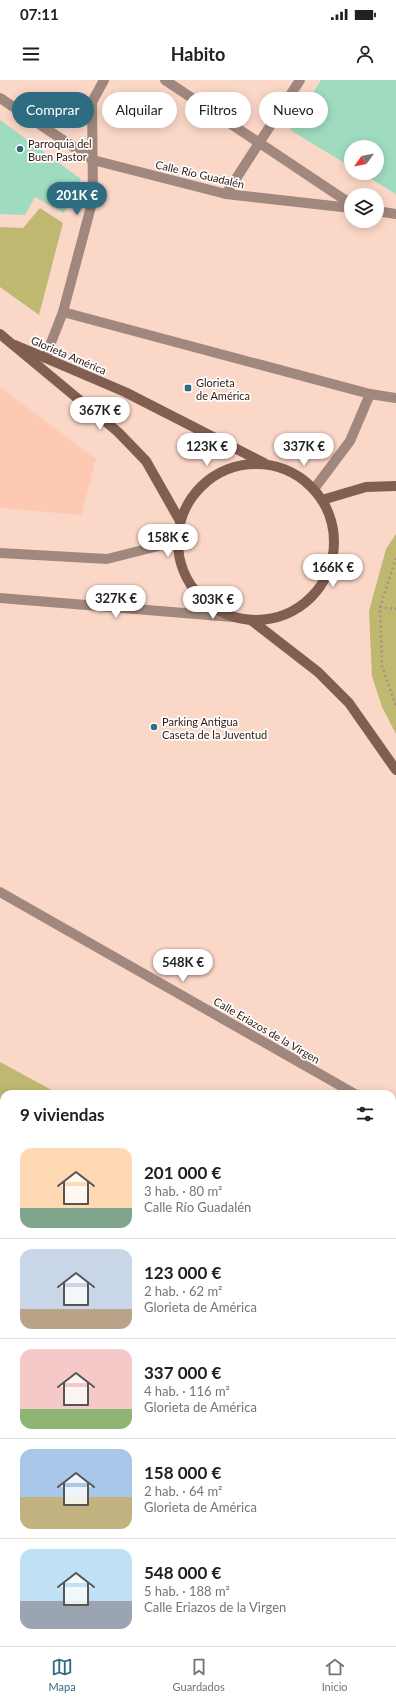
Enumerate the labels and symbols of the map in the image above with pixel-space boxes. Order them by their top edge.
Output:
place label: Parroquia del Buen Pastor [28,137,92,163]
north arrow [344,140,384,180]
marker: Parroquia del Buen Pastor [15,144,25,154]
street label: Calle Río Guadalén [154,157,246,191]
pin: 201K € [44,182,110,216]
street label: Glorieta América [29,333,109,377]
place label: Glorieta de América [196,376,250,402]
marker: Glorieta de América [183,383,193,393]
pin: 367K € [67,397,133,431]
pin: 123K € [174,433,240,467]
pin: 337K € [271,433,337,467]
pin: 158K € [135,524,201,558]
pin: 166K € [300,554,366,588]
pin: 327K € [83,585,149,619]
pin: 303K € [180,586,246,620]
place label: Parking Antigua Caseta de la Juventud [162,715,267,741]
marker: Parking Antigua Caseta de la Juventud [149,722,159,732]
pin: 548K € [150,949,216,983]
street label: Calle Eriazos de la Virgen [212,994,322,1066]

